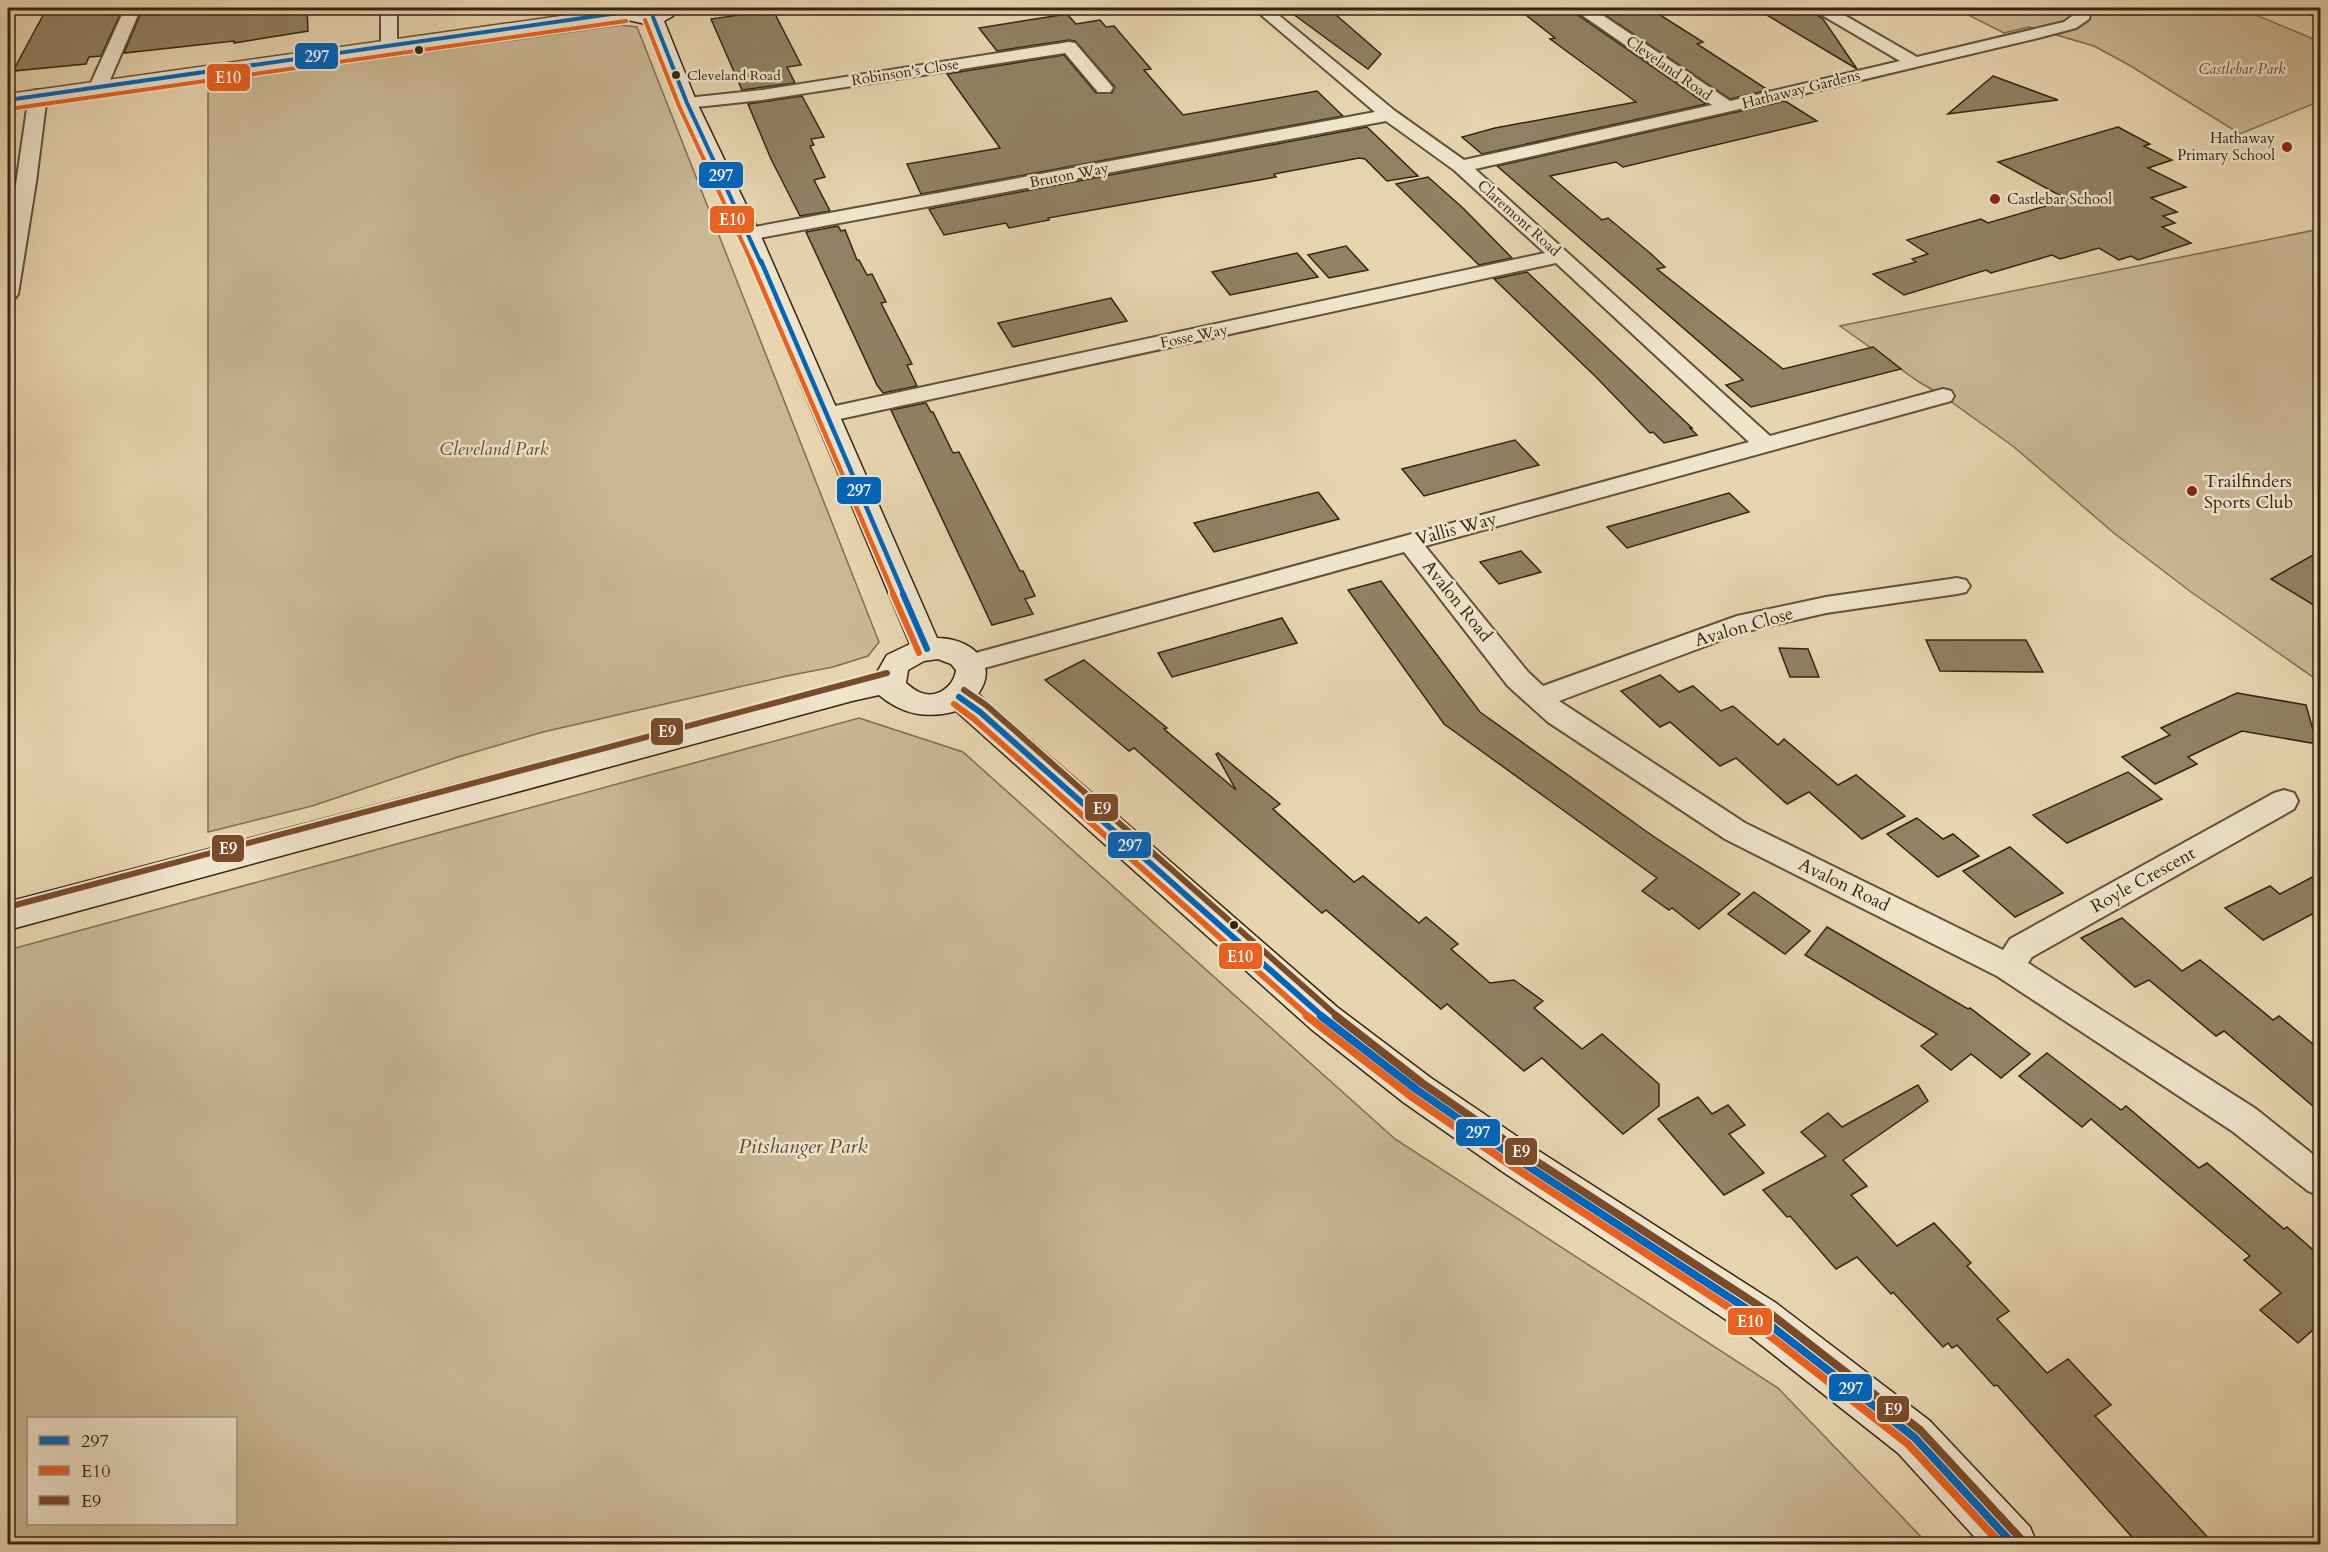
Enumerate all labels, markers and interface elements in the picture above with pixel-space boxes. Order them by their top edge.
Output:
street label: Cleveland Road [1622,31,1716,105]
line badge: 297 [294,42,339,70]
unlabelled marker [413,44,425,56]
text: 297 [305,46,329,68]
street label: Robinson's Close [850,54,960,90]
park label: Castlebar Park [2198,59,2286,79]
line badge: E10 [206,63,251,92]
street label: Hathaway Gardens [1740,65,1862,113]
place label: Cleveland Road [687,66,781,85]
text: E10 [215,67,241,89]
marker: Cleveland Road [670,69,682,81]
place label: Hathaway Primary School [2177,128,2275,165]
marker: Hathaway Primary School [2280,140,2294,154]
street label: Bruton Way [1028,158,1110,192]
line badge: 297 [698,161,744,189]
text: 297 [709,165,733,187]
street label: Claremont Road [1473,175,1565,261]
place label: Castlebar School [2007,189,2112,209]
marker: Castlebar School [1988,192,2002,206]
line badge: E10 [709,205,755,234]
text: E10 [719,209,745,231]
street label: Fosse Way [1158,319,1230,353]
park label: Cleveland Park [439,437,549,462]
place label: Trailfinders Sports Club [2204,469,2293,515]
line badge: 297 [836,476,882,505]
text: 297 [847,480,871,502]
marker: Trailfinders Sports Club [2185,484,2199,498]
street label: Vallis Way [1413,506,1500,552]
street label: Avalon Road [1416,555,1498,648]
street label: Avalon Close [1692,601,1796,653]
line badge: E9 [650,717,684,746]
text: E9 [658,721,676,743]
line badge: E9 [1084,793,1119,822]
text: E9 [1093,798,1111,820]
line badge: 297 [1107,831,1152,859]
line badge: E9 [211,834,245,863]
text: 297 [1118,835,1142,857]
text: E9 [219,838,237,860]
street label: Royle Crescent [2086,841,2200,919]
street label: Avalon Road [1794,852,1894,918]
unlabelled marker [1228,919,1240,931]
line badge: E10 [1218,942,1263,970]
text: E10 [1227,946,1253,968]
line badge: 297 [1455,1118,1501,1147]
text: 297 [1466,1122,1490,1144]
park label: Pitshanger Park [738,1132,868,1161]
line badge: E9 [1504,1137,1538,1166]
text: E9 [1512,1141,1530,1163]
line badge: E10 [1727,1307,1773,1336]
text: E10 [1737,1311,1763,1333]
line badge: 297 [1828,1373,1873,1402]
text: 297 [1839,1378,1863,1400]
line badge: E9 [1876,1395,1910,1423]
text: E9 [1884,1399,1902,1421]
legend [27,1417,237,1525]
text: 297 [81,1429,109,1454]
text: E10 [81,1459,111,1484]
text: E9 [81,1489,101,1514]

